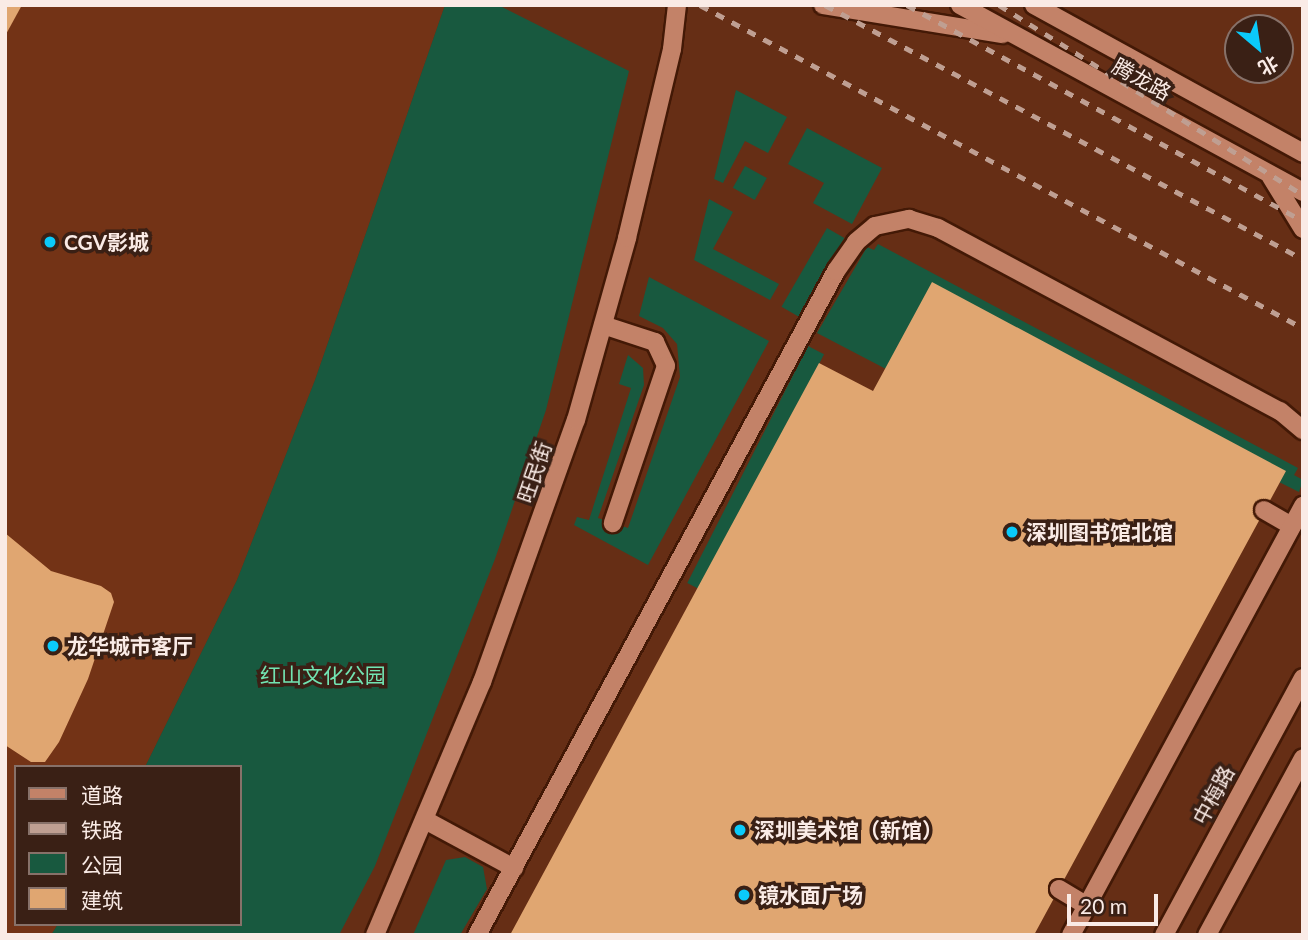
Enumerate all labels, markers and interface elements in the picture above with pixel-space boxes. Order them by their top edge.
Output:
north arrow [1224,14,1294,84]
text: 北 [1255,51,1282,81]
street label: 腾龙路 [1108,53,1176,105]
place label: CGV影城 [64,229,149,255]
marker: CGV影城 [42,234,58,250]
street label: 旺民街 [512,438,556,506]
place label: 深圳图书馆北馆 [1026,519,1173,545]
marker: 深圳图书馆北馆 [1004,524,1020,540]
place label: 龙华城市客厅 [67,633,193,659]
marker: 龙华城市客厅 [45,638,61,654]
park label: 红山文化公园 [260,662,386,688]
street label: 中梅路 [1187,761,1239,829]
legend [14,765,242,926]
text: 道路 [81,782,123,807]
text: 铁路 [81,817,123,842]
place label: 深圳美术馆（新馆） [754,817,943,843]
marker: 深圳美术馆（新馆） [732,822,748,838]
text: 公园 [81,852,123,877]
scale bar [1070,880,1161,924]
place label: 镜水面广场 [758,882,863,908]
text: 建筑 [81,887,123,912]
marker: 镜水面广场 [736,887,752,903]
text: 20 m [1080,893,1127,918]

